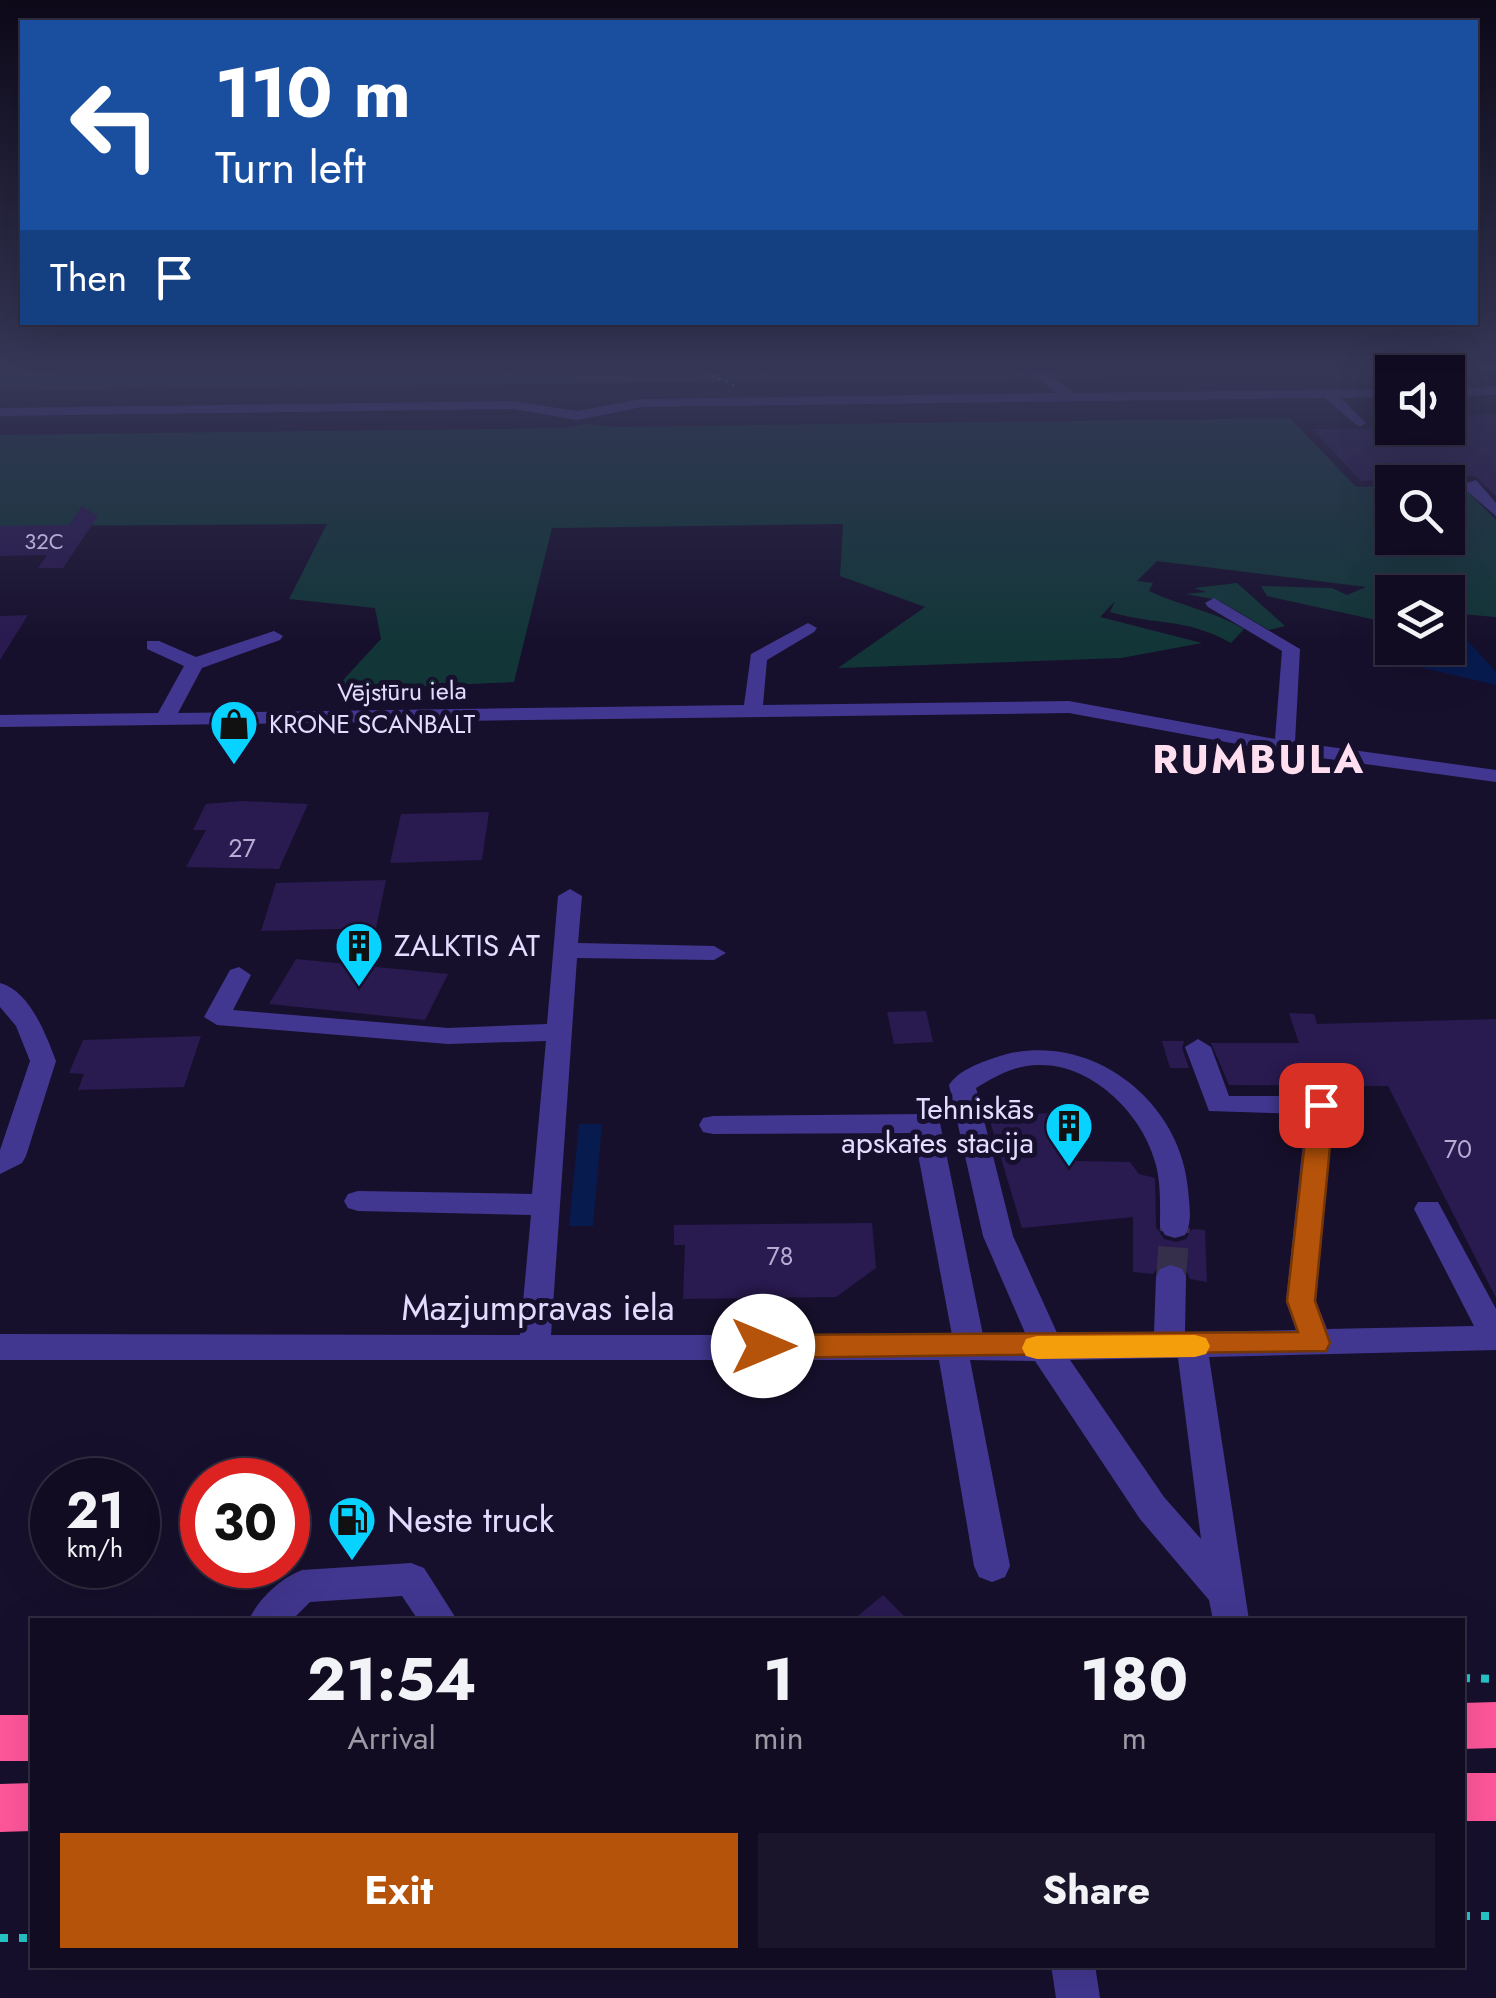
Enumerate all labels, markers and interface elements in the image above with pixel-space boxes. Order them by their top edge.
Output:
text: 110 m [215,42,411,143]
icon: left [50,60,180,190]
text: Turn left [215,135,366,200]
text: Then [50,250,127,305]
icon: arrive [147,250,202,305]
map controls [1375,355,1465,665]
button: sound [1375,355,1465,445]
button: search [1375,465,1465,555]
house number: 32C [24,525,64,557]
button: layers [1375,575,1465,665]
street label: Vējstūru iela [337,672,467,710]
shop icon: KRONE SCANBALT [208,698,260,766]
place label: KRONE SCANBALT [269,706,475,742]
district label: RUMBULA [1152,730,1366,788]
house number: 27 [228,830,256,866]
building icon: ZALKTIS AT [333,920,385,988]
place label: ZALKTIS AT [394,924,540,967]
pin [1279,1063,1364,1148]
icon: arrive [1294,1078,1349,1133]
place label: Tehniskās apskates stacija [841,1087,1034,1164]
building icon: Tehniskās apskates stacija [1043,1100,1095,1168]
house number: 70 [1444,1131,1472,1167]
house number: 78 [767,1238,793,1274]
street label: Mazjumpravas iela [401,1283,675,1333]
position arrow [711,1294,815,1398]
speed limit sign: 30 [180,1458,310,1588]
text: 21 [66,1474,124,1547]
fuel station icon: Neste truck [326,1494,378,1562]
place label: Neste truck [387,1495,555,1545]
text: km/h [67,1530,123,1566]
text: 21:54 [307,1636,477,1723]
text: 1 [763,1636,794,1723]
text: 180 [1080,1636,1188,1723]
text: Arrival [348,1715,436,1761]
text: min [753,1715,804,1761]
text: m [1122,1715,1147,1761]
button: Exit [60,1833,738,1948]
button: Share [758,1833,1435,1948]

